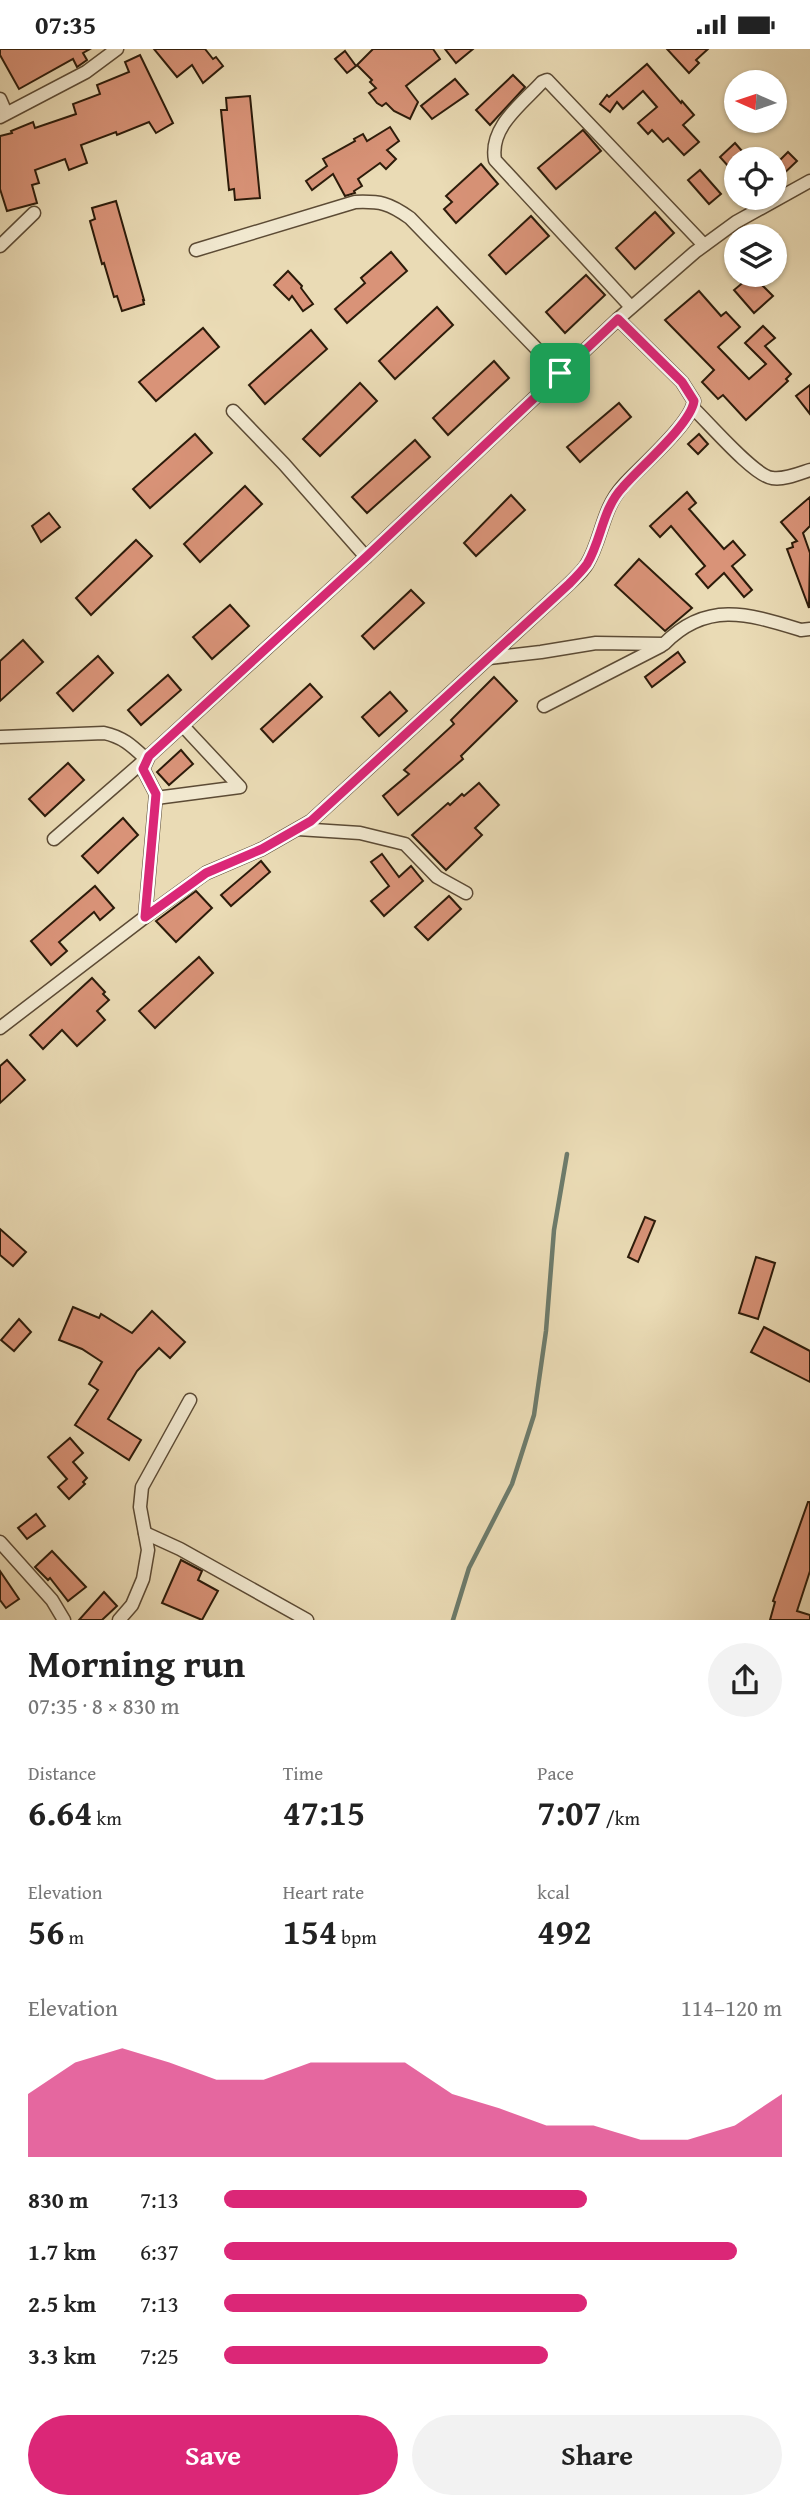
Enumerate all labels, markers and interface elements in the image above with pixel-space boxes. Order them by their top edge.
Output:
text: 07:35 [35,5,96,44]
north arrow [724,70,788,133]
map controls [724,70,787,287]
button: locate [724,147,787,210]
button: layers [724,224,787,287]
pin [530,343,590,403]
icon: arrive [541,354,579,392]
text: Morning run [28,1635,245,1691]
button: share [708,1643,782,1717]
text: 07:35 · 8 × 830 m [28,1689,180,1722]
text: Distance [28,1759,96,1787]
text: Time [283,1759,323,1787]
text: Pace [537,1759,574,1787]
text: 6.64 [28,1787,92,1838]
text: 47:15 [283,1787,365,1838]
text: 7:07 [537,1787,602,1838]
text: km [92,1804,122,1832]
text: /km [602,1804,640,1832]
text: Elevation [28,1878,102,1906]
text: Heart rate [283,1878,364,1906]
text: kcal [537,1878,570,1906]
text: 56 [28,1906,64,1957]
text: 154 [283,1906,337,1957]
text: 492 [537,1906,592,1957]
text: m [64,1923,84,1951]
text: bpm [337,1923,377,1951]
text: Elevation [28,1991,118,2024]
text: 114–120 m [681,1991,782,2024]
text: 830 m [28,2183,89,2216]
text: 7:13 [140,2183,179,2216]
text: 1.7 km [28,2235,96,2268]
text: 6:37 [140,2235,179,2268]
text: 2.5 km [28,2287,96,2320]
text: 7:13 [140,2287,179,2320]
text: 3.3 km [28,2339,96,2372]
text: 7:25 [140,2339,179,2372]
button: Save [28,2415,398,2495]
button: Share [412,2415,782,2495]

